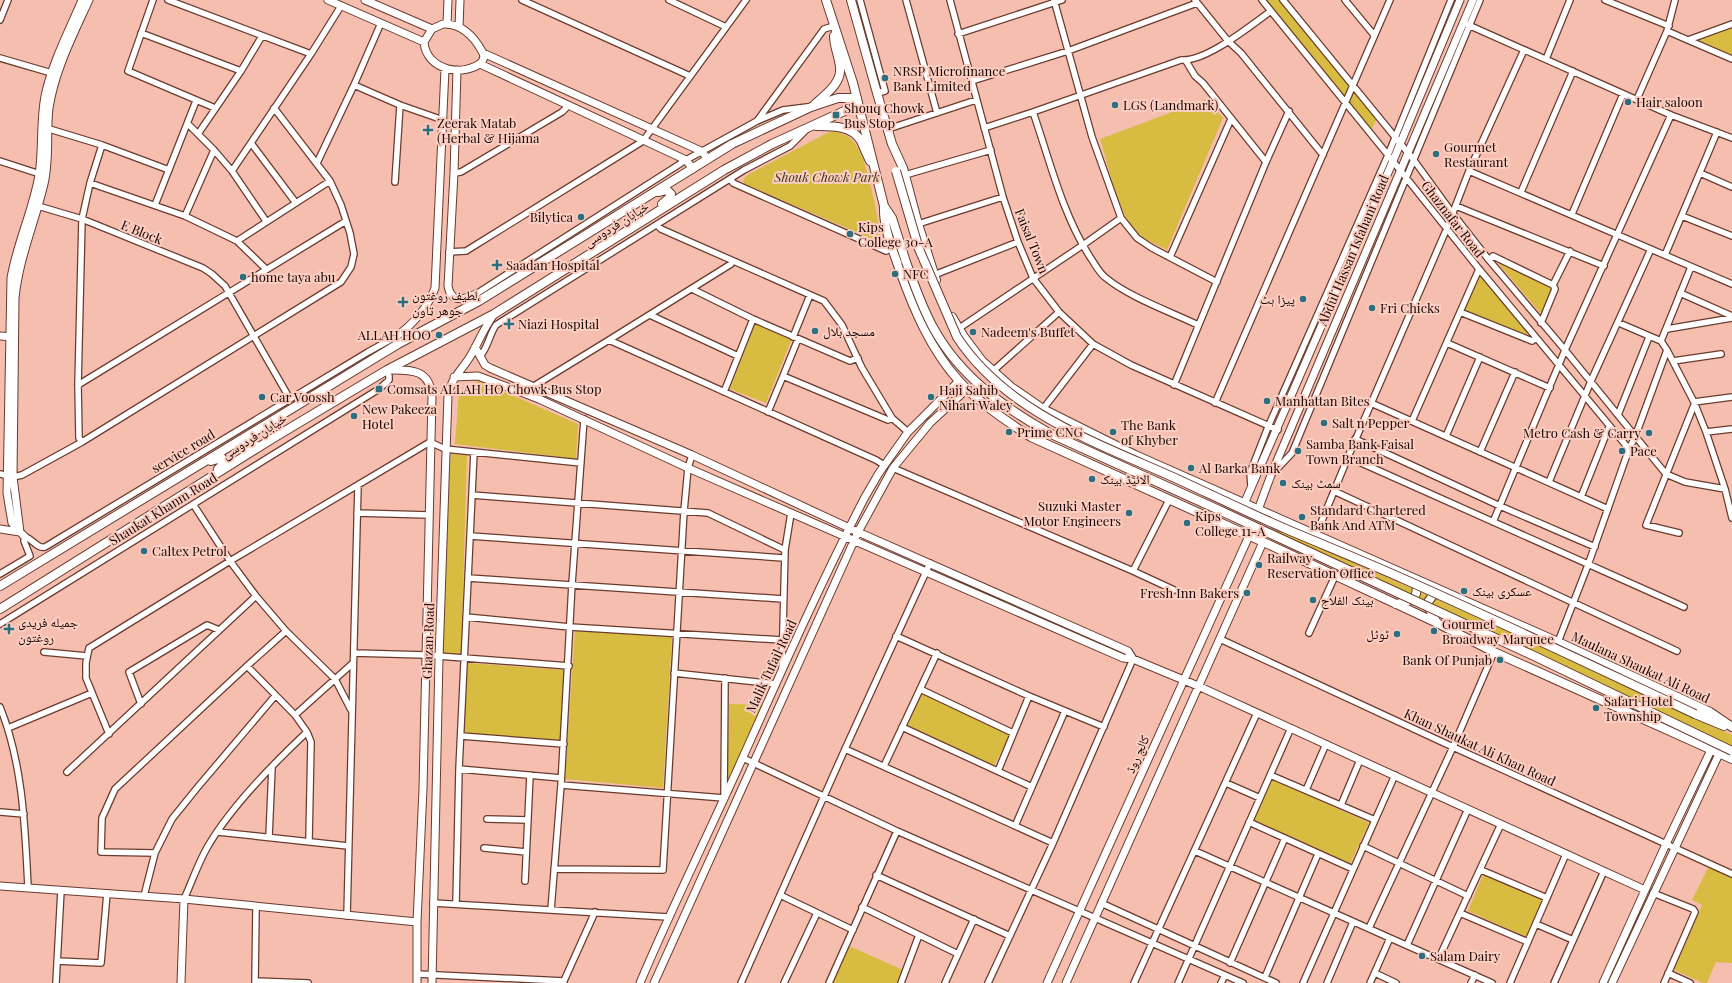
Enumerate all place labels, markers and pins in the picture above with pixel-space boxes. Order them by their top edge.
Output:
place label: NRSP Microfinance Bank Limited [893,62,1006,94]
marker: NRSP Microfinance Bank Limited [880,73,890,83]
place label: Hair saloon [1636,93,1703,110]
place label: LGS (Landmark) [1123,96,1218,113]
marker: Hair saloon [1623,97,1633,107]
place label: Shouq Chowk Bus Stop [844,99,925,131]
marker: LGS (Landmark) [1110,100,1120,110]
marker: Shouq Chowk Bus Stop [831,110,841,120]
place label: Zeerak Matab (Herbal & Hijama [437,114,540,146]
marker: Zeerak Matab (Herbal & Hijama [422,124,434,136]
place label: Gourmet Restaurant [1444,138,1508,170]
marker: Gourmet Restaurant [1431,149,1441,159]
place label: Bilytica [530,208,574,225]
marker: Bilytica [576,212,586,222]
place label: Kips College 30-A [858,218,934,250]
marker: Kips College 30-A [845,229,855,239]
place label: Saadan Hospital [506,256,600,273]
marker: Saadan Hospital [491,259,503,271]
place label: NFC [903,265,928,282]
place label: home taya abu [251,268,336,285]
marker: NFC [890,269,900,279]
marker: home taya abu [238,272,248,282]
place label: لطیف روغتون، جوهر ټاون [412,286,481,319]
place label: پیزا ہٹ [1260,290,1295,308]
marker: پیزا ہٹ [1298,294,1308,304]
marker: لطیف روغتون، جوهر ټاون [397,296,409,308]
place label: Fri Chicks [1380,299,1440,316]
marker: Fri Chicks [1367,303,1377,313]
place label: Niazi Hospital [518,315,600,332]
marker: Niazi Hospital [503,318,515,330]
place label: مسجد بلال [823,322,875,340]
place label: Nadeem's Buffet [981,323,1075,340]
place label: ALLAH HOO [357,326,431,343]
marker: مسجد بلال [810,326,820,336]
marker: Nadeem's Buffet [968,327,978,337]
marker: ALLAH HOO [434,330,444,340]
place label: Comsats ALLAH HO Chowk Bus Stop [387,380,601,397]
place label: Haji Sahib Nihari Waley [939,381,1013,413]
marker: Comsats ALLAH HO Chowk Bus Stop [374,384,384,394]
place label: Car Voossh [270,388,335,405]
marker: Car Voossh [257,392,267,402]
marker: Haji Sahib Nihari Waley [926,392,936,402]
place label: Manhattan Bites [1275,392,1370,409]
marker: Manhattan Bites [1262,396,1272,406]
place label: New Pakeeza Hotel [362,400,437,432]
marker: New Pakeeza Hotel [349,411,359,421]
place label: Salt n Pepper [1332,414,1410,431]
place label: The Bank of Khyber [1121,416,1178,448]
marker: Salt n Pepper [1319,418,1329,428]
place label: Prime CNG [1017,423,1083,440]
place label: Metro Cash & Carry [1523,424,1641,441]
marker: Prime CNG [1004,427,1014,437]
marker: The Bank of Khyber [1108,427,1118,437]
marker: Metro Cash & Carry [1644,428,1654,438]
place label: Samba Bank Faisal Town Branch [1306,435,1414,467]
place label: Pace [1630,442,1657,459]
marker: Samba Bank Faisal Town Branch [1293,446,1303,456]
marker: Pace [1617,446,1627,456]
place label: Al Barka Bank [1198,459,1281,476]
marker: Al Barka Bank [1186,463,1196,473]
place label: الائیڈ بینک [1100,470,1150,487]
marker: الائیڈ بینک [1087,474,1097,484]
place label: سمٹ بینک [1291,474,1341,491]
marker: سمٹ بینک [1278,478,1288,488]
place label: Suzuki Master Motor Engineers [1024,497,1121,529]
place label: Standard Chartered Bank And ATM [1310,501,1426,533]
place label: Kips College 11-A [1195,507,1266,539]
marker: Suzuki Master Motor Engineers [1124,508,1134,518]
marker: Standard Chartered Bank And ATM [1297,512,1307,522]
marker: Kips College 11-A [1182,518,1192,528]
place label: Caltex Petrol [152,542,227,559]
marker: Caltex Petrol [139,546,149,556]
place label: Railway Reservation Office [1267,549,1375,581]
marker: Railway Reservation Office [1254,560,1264,570]
place label: عسکری بینک [1472,582,1532,600]
place label: Fresh Inn Bakers [1140,584,1239,601]
marker: عسکری بینک [1459,586,1469,596]
marker: Fresh Inn Bakers [1242,588,1252,598]
place label: بینک الفلاح [1321,591,1373,610]
marker: بینک الفلاح [1308,595,1318,605]
place label: جمیله فریدی روغتون [18,613,78,646]
place label: Gourmet Broadway Marquee [1442,615,1554,647]
marker: جمیله فریدی روغتون [3,623,15,635]
place label: ٹوٹل [1366,625,1389,643]
marker: Gourmet Broadway Marquee [1429,626,1439,636]
marker: ٹوٹل [1392,629,1402,639]
place label: Bank Of Punjab [1402,651,1492,668]
marker: Bank Of Punjab [1495,655,1505,665]
place label: Safari Hotel Township [1604,692,1673,724]
marker: Safari Hotel Township [1591,703,1601,713]
place label: Salam Dairy [1430,947,1501,964]
marker: Salam Dairy [1417,951,1427,961]

